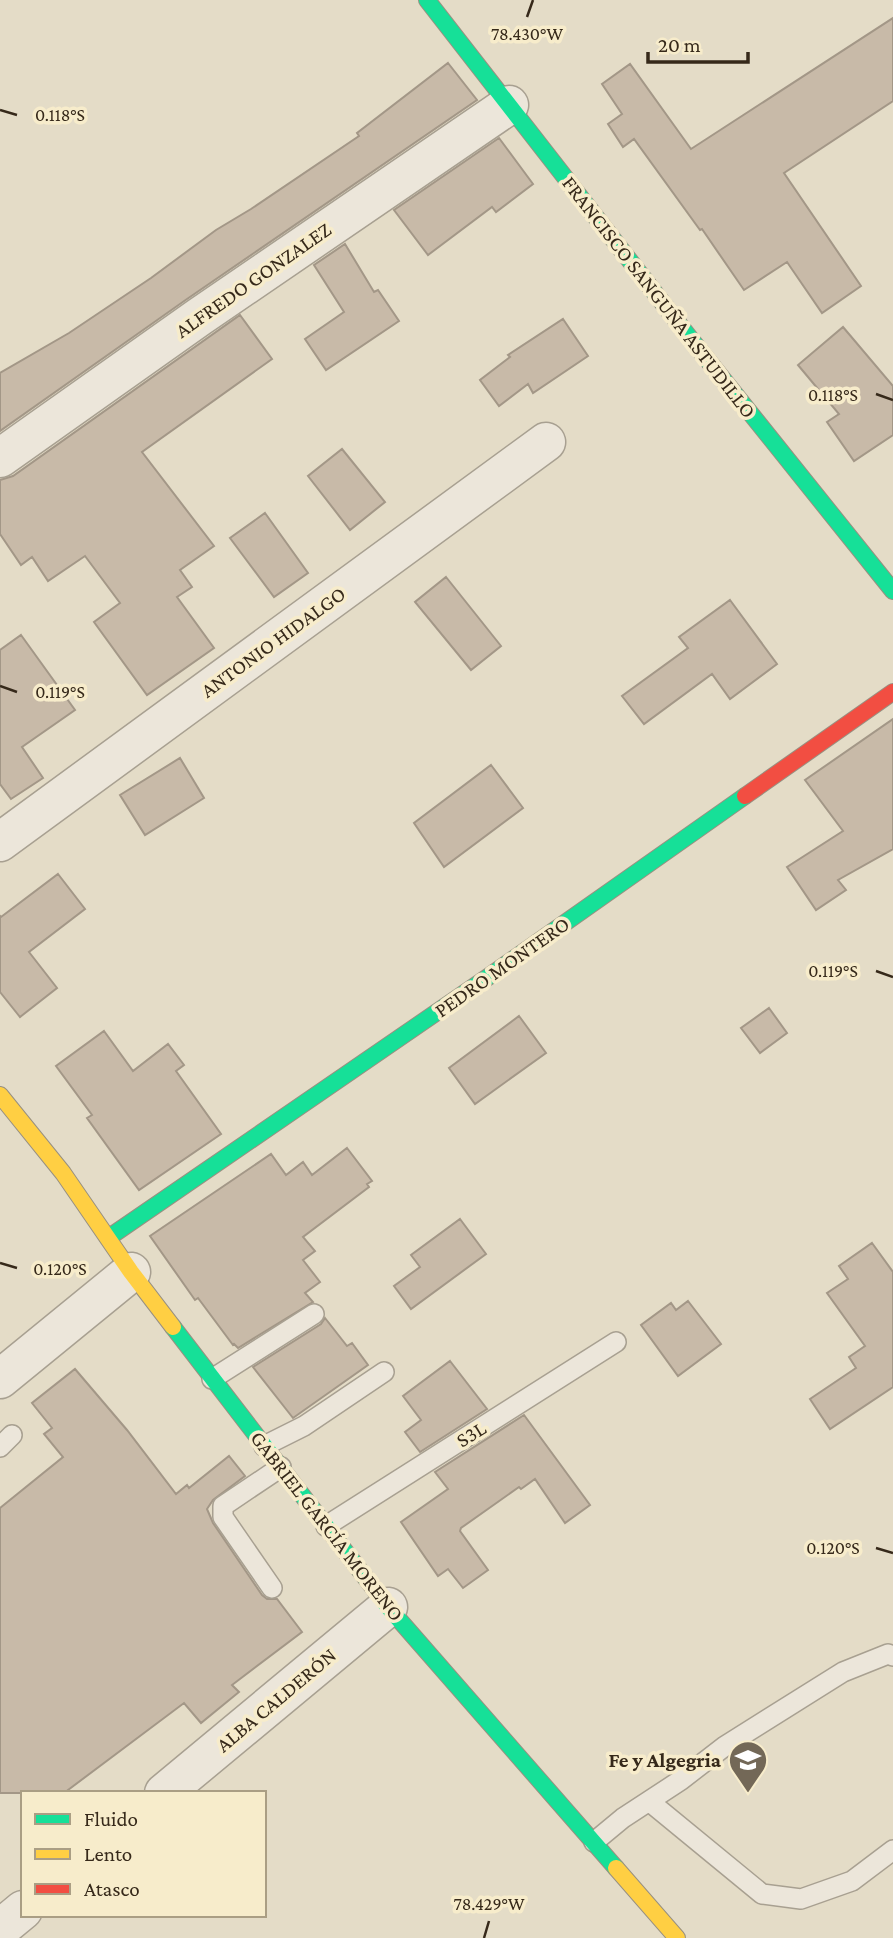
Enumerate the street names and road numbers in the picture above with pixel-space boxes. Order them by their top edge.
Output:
street label: FRANCISCO SANGUÑA ASTUDILLO [557,171,761,423]
street label: ALFREDO GONZALEZ [171,217,336,343]
street label: ANTONIO HIDALGO [196,581,350,703]
street label: PEDRO MONTERO [430,912,574,1022]
street label: S3L [452,1416,491,1452]
street label: GABRIEL GARCÍA MORENO [245,1426,409,1626]
street label: ALBA CALDERÓN [211,1643,341,1757]

